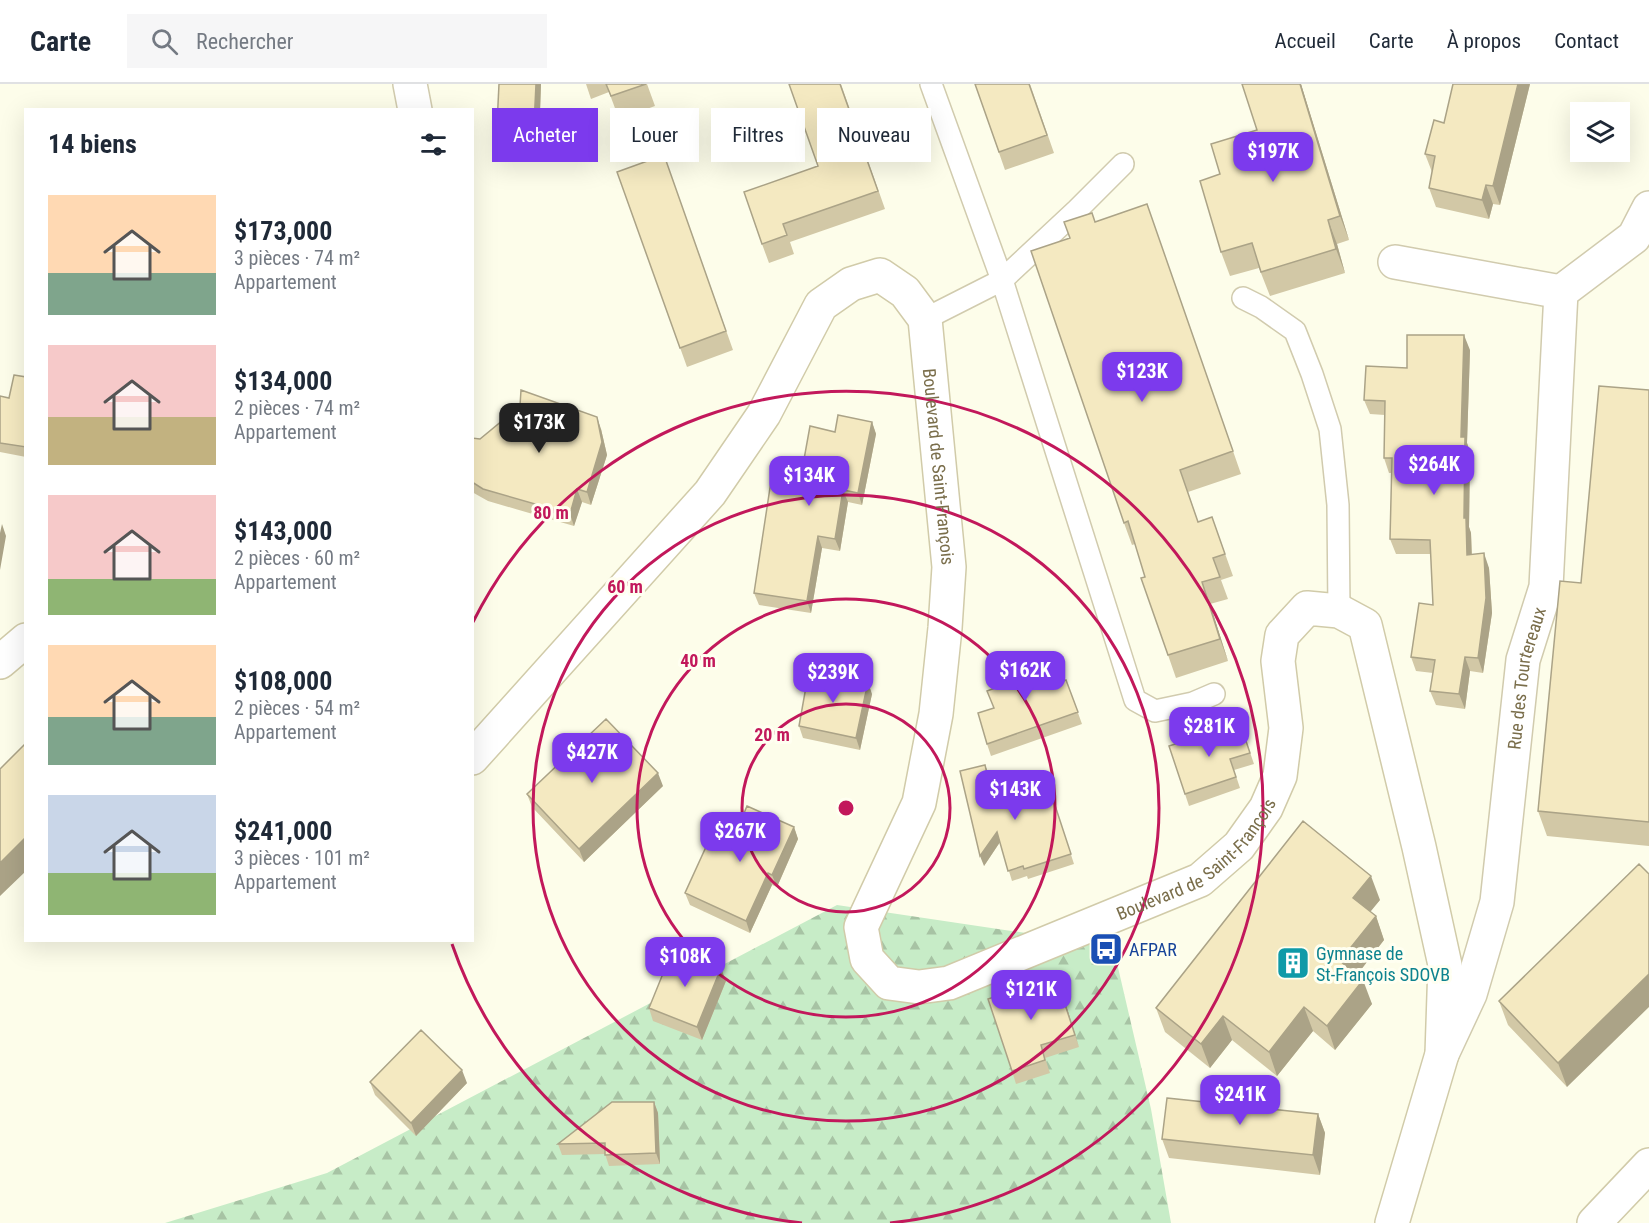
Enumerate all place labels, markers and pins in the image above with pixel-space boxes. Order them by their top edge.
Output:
pin: $197K [1231,132,1315,183]
pin: $123K [1100,352,1184,403]
pin: $173K [497,403,581,454]
pin: $264K [1392,445,1476,496]
pin: $134K [767,456,851,507]
pin: $162K [983,651,1067,702]
pin: $239K [791,653,875,704]
pin: $281K [1167,707,1251,758]
pin: $427K [550,733,634,784]
pin: $143K [973,770,1057,821]
centre of rings [836,798,856,818]
pin: $267K [698,812,782,863]
bus stop icon: AFPAR [1088,931,1124,967]
pin: $108K [643,937,727,988]
place label: AFPAR [1129,939,1177,960]
place label: Gymnase de St-François SDOVB [1316,943,1450,985]
building icon: Gymnase de St-François SDOVB [1275,945,1311,981]
pin: $121K [989,970,1073,1021]
pin: $241K [1198,1075,1282,1126]

